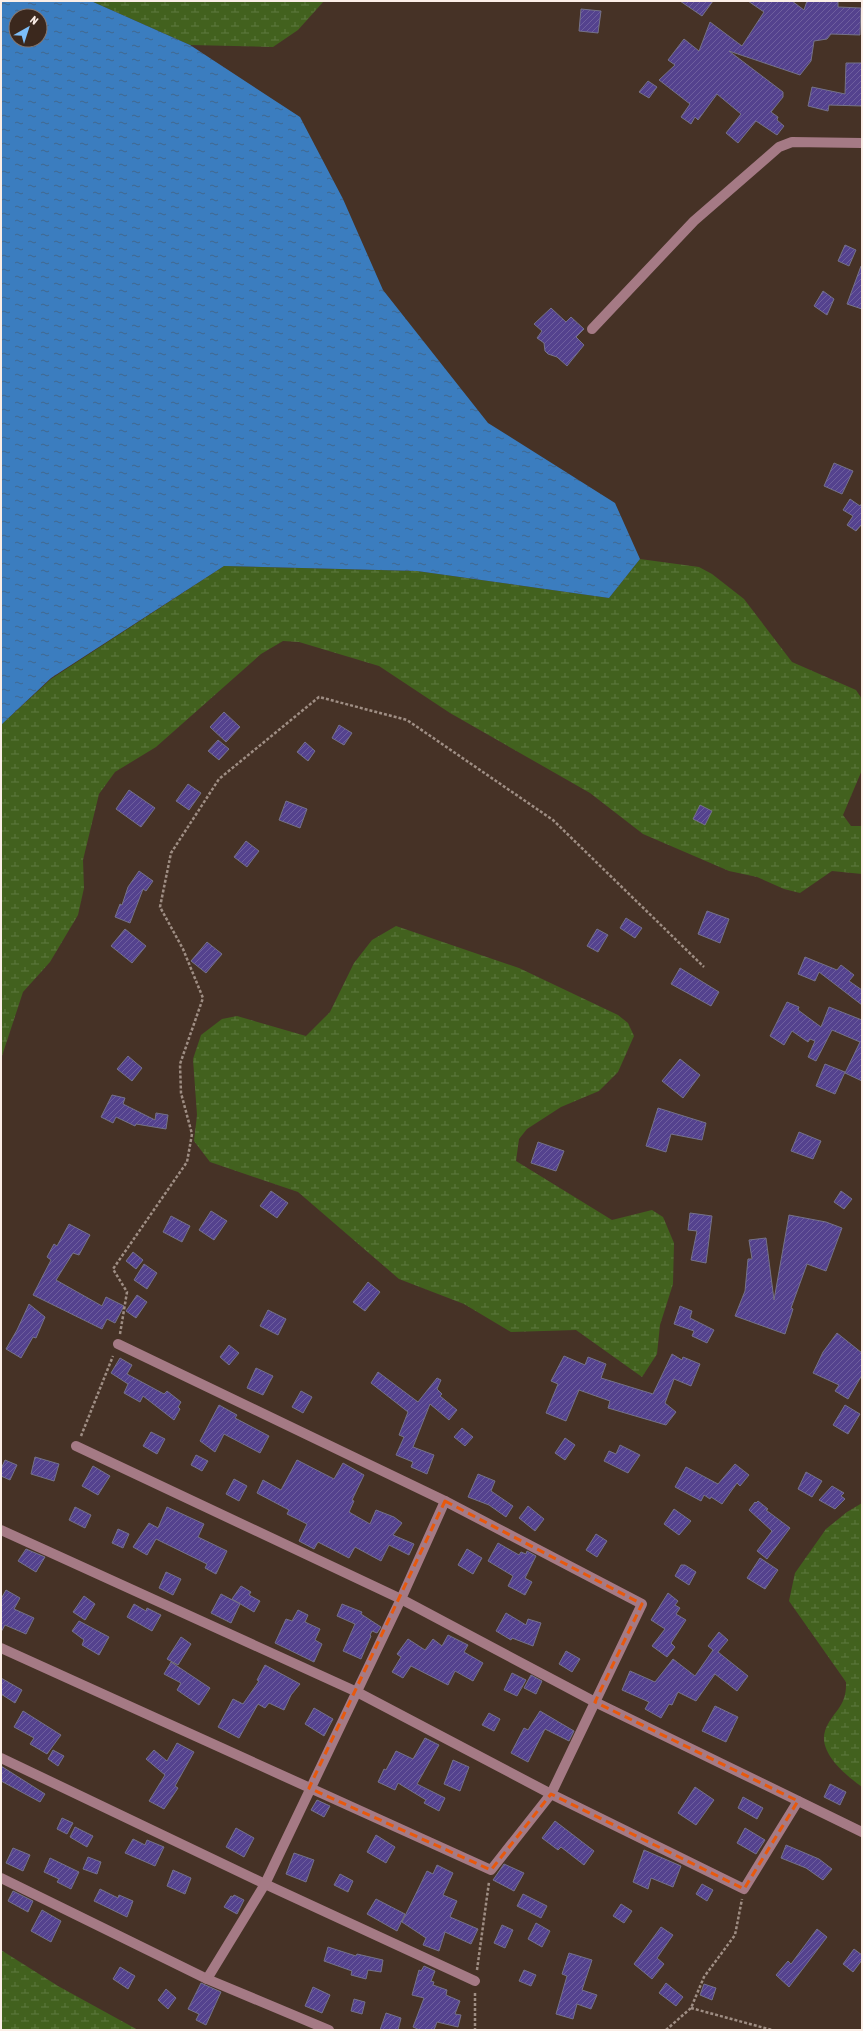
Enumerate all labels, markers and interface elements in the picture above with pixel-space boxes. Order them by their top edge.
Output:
north arrow [8,8,48,48]
text: N [28,14,41,27]

